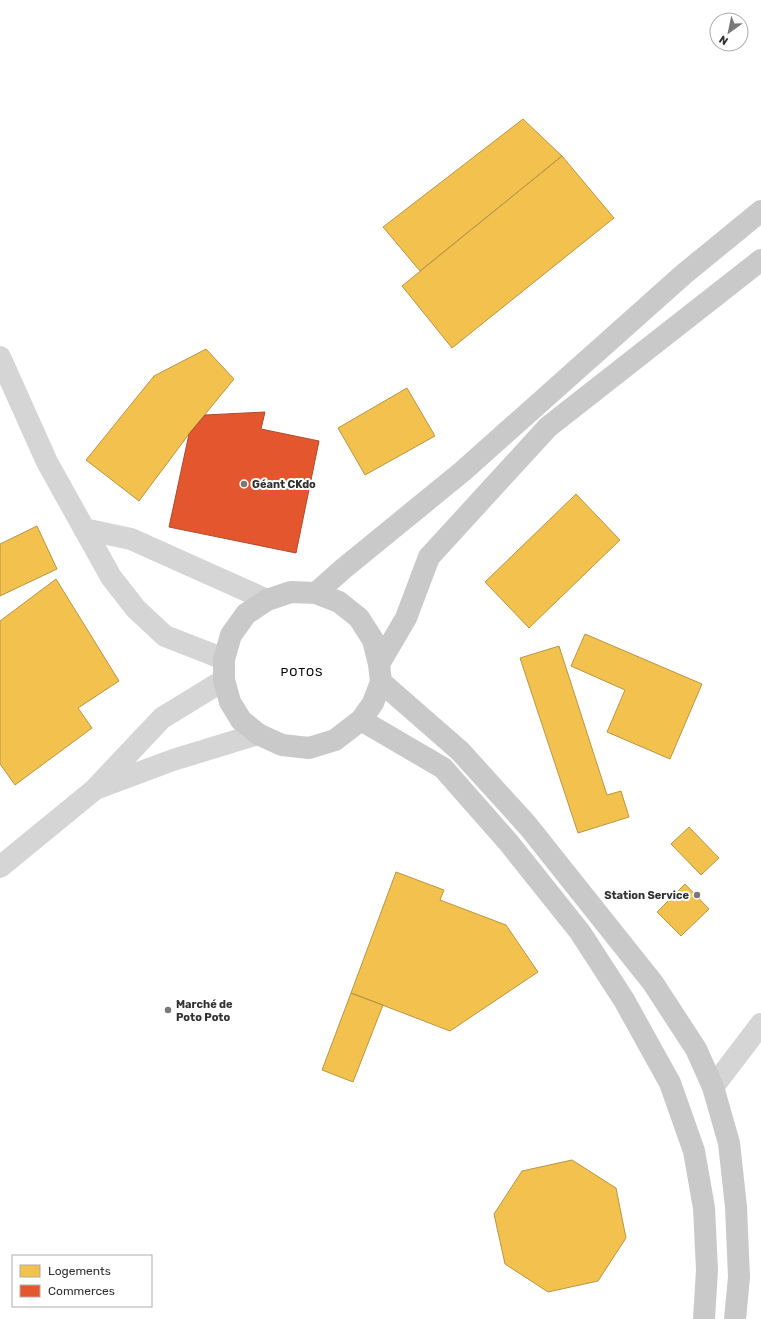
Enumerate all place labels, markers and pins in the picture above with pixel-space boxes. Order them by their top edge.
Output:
place label: Géant CKdo [252,478,316,491]
marker: Géant CKdo [239,479,249,489]
place label: Station Service [604,889,689,902]
marker: Station Service [692,890,702,900]
place label: Marché de Poto Poto [176,998,233,1024]
marker: Marché de Poto Poto [163,1005,173,1015]

